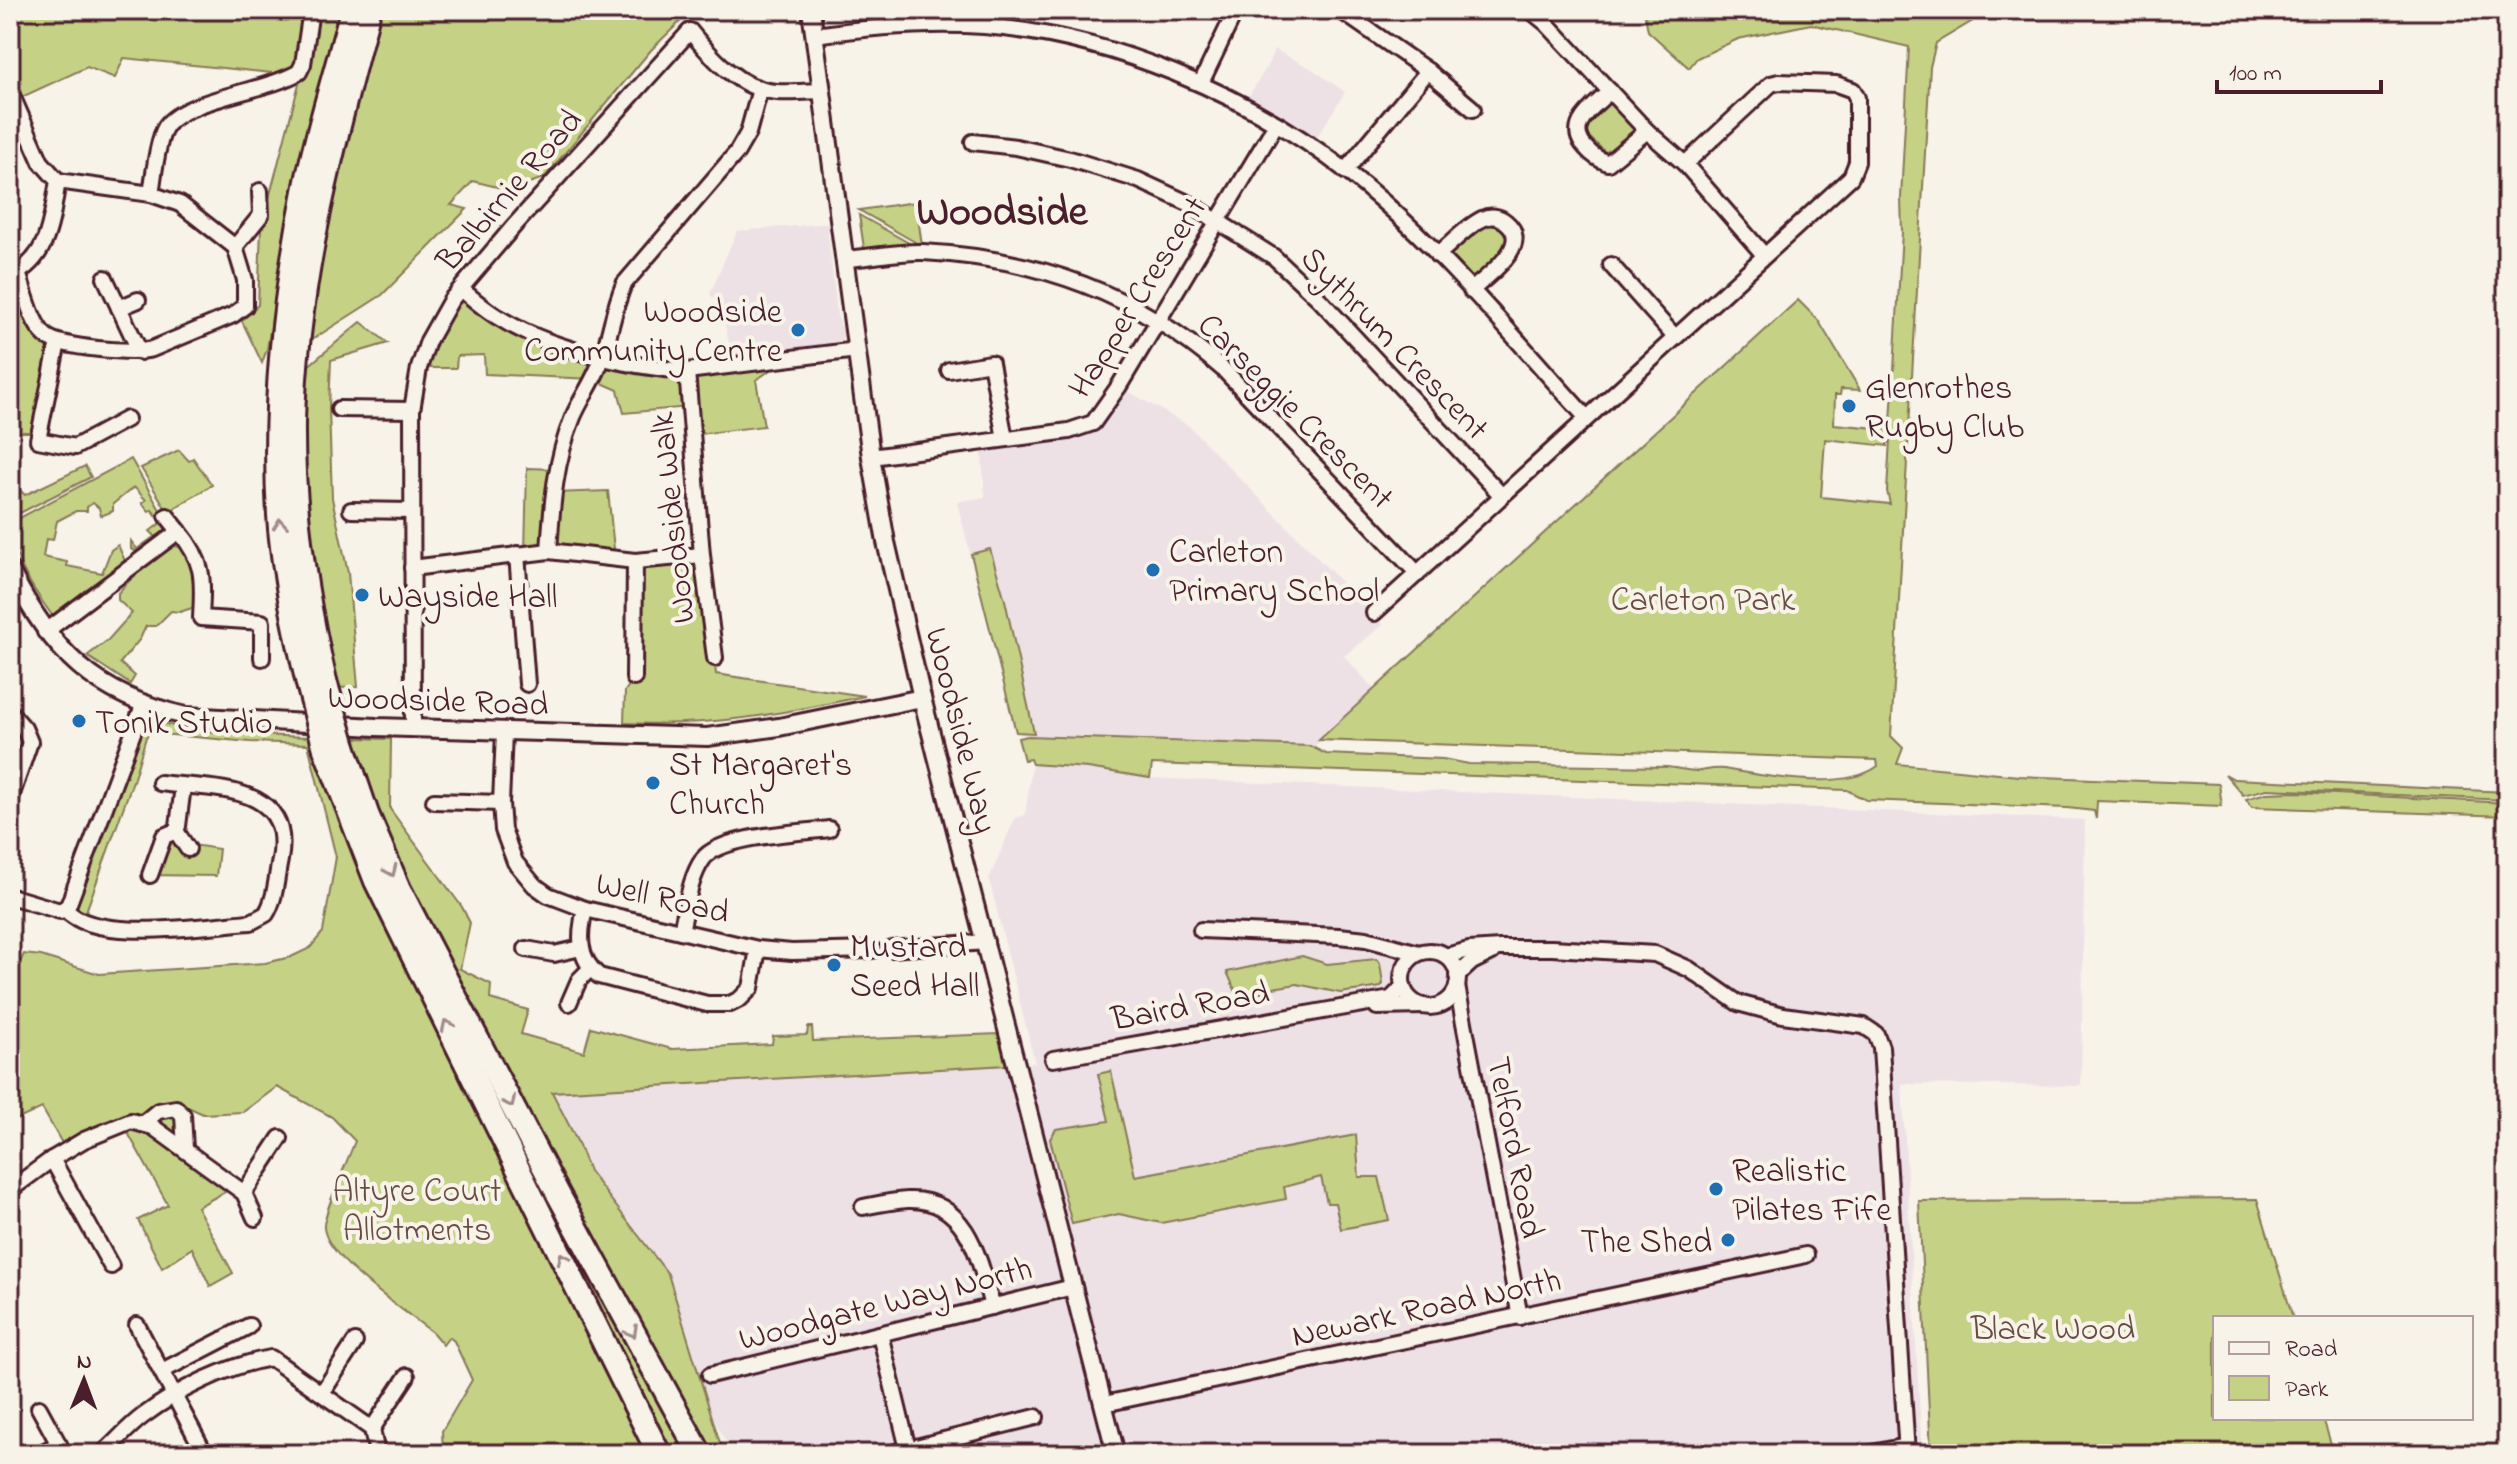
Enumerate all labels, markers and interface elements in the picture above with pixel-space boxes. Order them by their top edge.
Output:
scale bar [2217,44,2381,94]
text: 100 m [2229,57,2282,92]
street label: Balbirnie Road [425,99,596,285]
district label: Woodside [916,183,1089,244]
street label: Happer Crescent [1057,187,1221,409]
street label: Sythrum Crescent [1287,236,1499,453]
place label: Woodside Community Centre [524,289,783,378]
street label: Carseggie Crescent [1184,303,1404,523]
marker: Woodside Community Centre [789,321,807,339]
place label: Glenrothes Rugby Club [1865,365,2024,454]
marker: Glenrothes Rugby Club [1840,397,1858,415]
street label: Woodside Walk [639,409,711,626]
one-way arrow [272,517,289,530]
place label: Carleton Primary School [1169,529,1379,618]
marker: Carleton Primary School [1144,561,1162,579]
place label: Wayside Hall [378,574,557,624]
park label: Carleton Park [1611,577,1795,627]
marker: Wayside Hall [353,586,371,604]
street label: Woodside Way [909,623,1009,839]
street label: Woodside Road [327,674,549,732]
place label: Tonik Studio [95,700,273,750]
marker: Tonik Studio [70,712,88,730]
place label: St Margaret's Church [669,742,852,831]
marker: St Margaret's Church [644,774,662,792]
street label: Well Road [590,860,734,939]
one-way arrow [382,862,398,877]
place label: Mustard Seed Hall [850,924,979,1013]
marker: Mustard Seed Hall [825,956,843,974]
street label: Baird Road [1107,969,1274,1047]
one-way arrow [442,1019,457,1034]
street label: Telford Road [1471,1053,1555,1243]
one-way arrow [500,1094,515,1109]
place label: Realistic Pilates Fife [1732,1148,1892,1237]
park label: Altyre Court Allotments [333,1168,501,1257]
marker: Realistic Pilates Fife [1707,1180,1725,1198]
place label: The Shed [1580,1219,1712,1269]
marker: The Shed [1719,1231,1737,1249]
street label: Woodgate Way North [734,1245,1038,1366]
one-way arrow [557,1252,572,1267]
street label: Newark Road North [1288,1257,1566,1363]
park label: Black Wood [1970,1306,2135,1356]
legend [2213,1316,2473,1420]
one-way arrow [622,1323,638,1337]
text: Road [2285,1333,2338,1368]
north arrow [44,1340,124,1420]
text: N [77,1347,92,1379]
text: Park [2285,1373,2329,1408]

